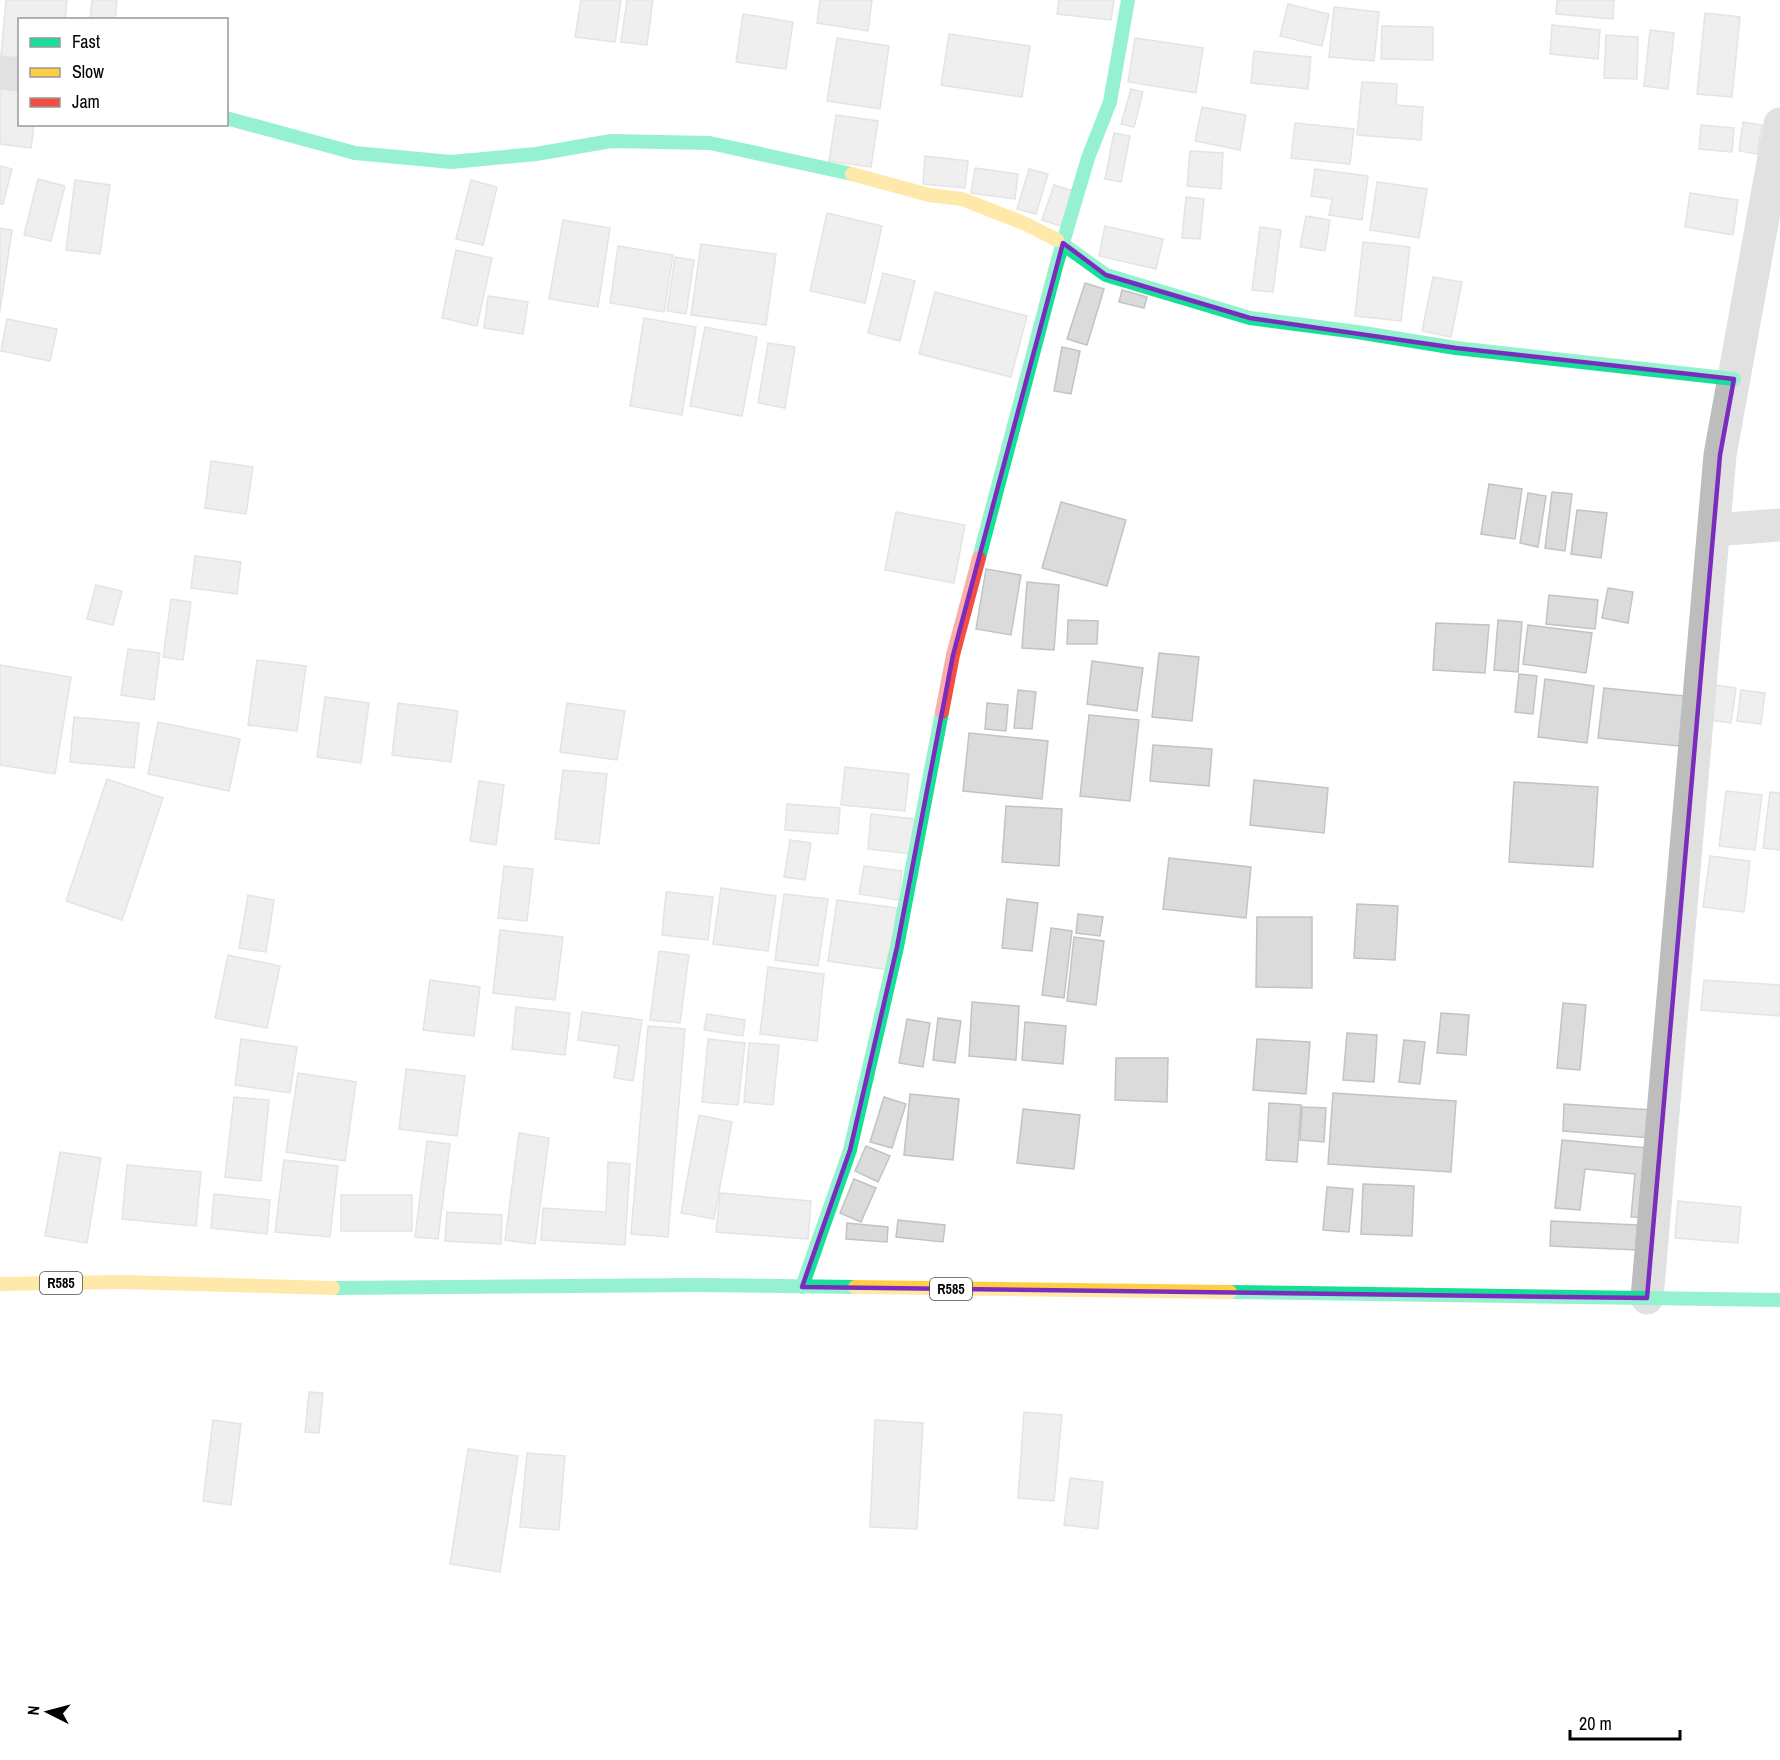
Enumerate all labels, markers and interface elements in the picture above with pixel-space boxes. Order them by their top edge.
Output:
legend [18,18,228,126]
text: Fast [72,29,100,54]
text: Slow [72,59,104,84]
text: Jam [72,89,100,114]
road number: R585 [40,1272,82,1294]
road number: R585 [930,1278,972,1300]
north arrow [18,1682,78,1742]
scale bar [1570,1703,1680,1741]
text: N [22,1705,45,1716]
text: 20 m [1579,1711,1612,1736]

